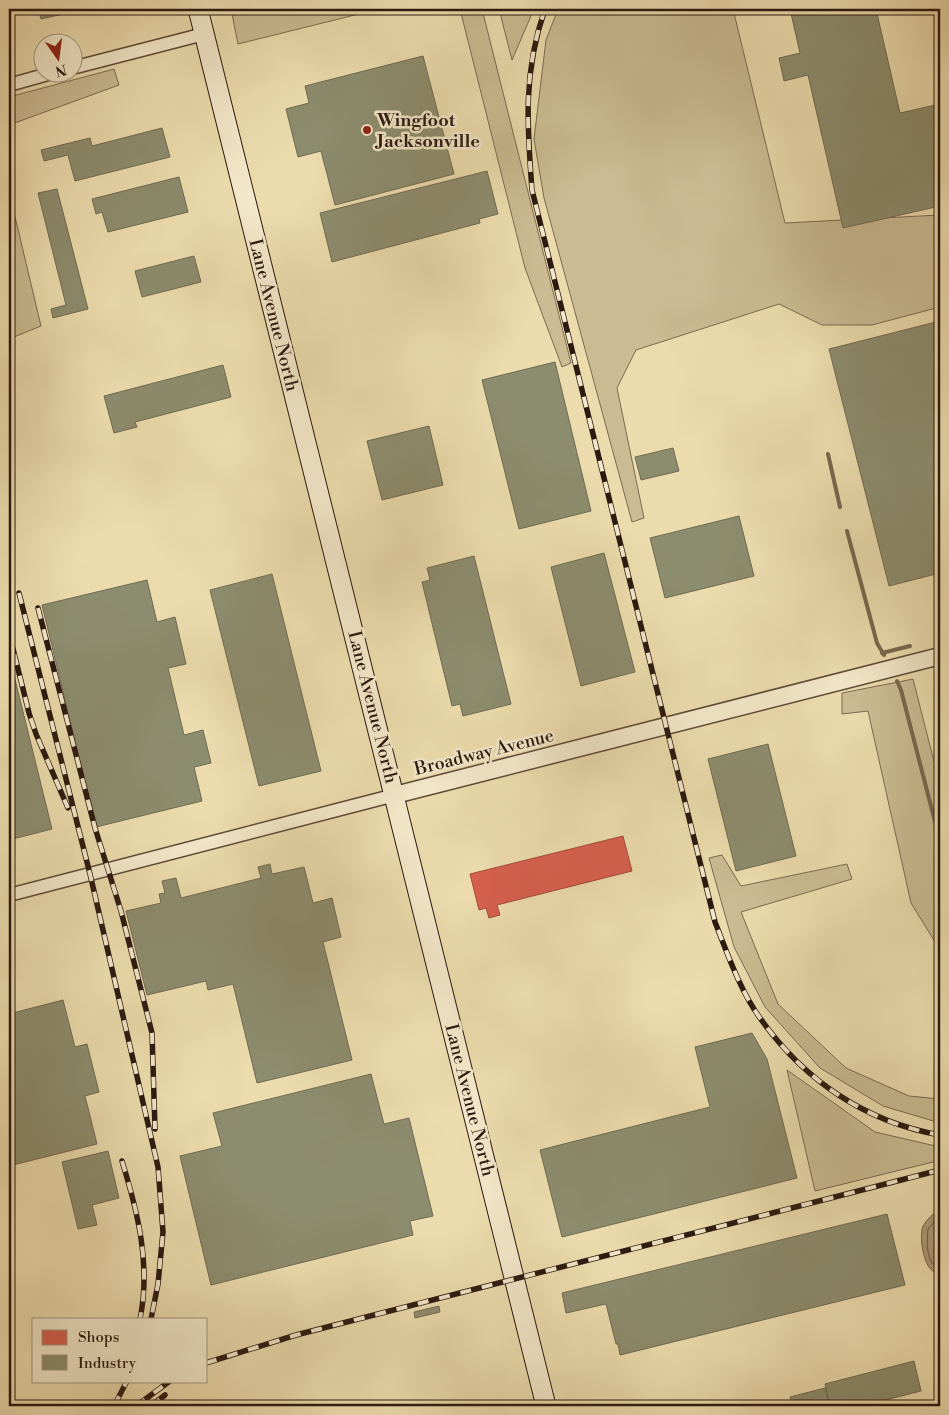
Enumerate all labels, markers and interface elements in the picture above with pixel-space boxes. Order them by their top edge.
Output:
north arrow [32,32,82,82]
text: N [53,60,68,80]
place label: Wingfoot Jacksonville [374,109,480,153]
marker: Wingfoot Jacksonville [361,124,373,136]
street label: Lane Avenue North [243,236,304,394]
street label: Lane Avenue North [342,628,403,786]
street label: Broadway Avenue [411,724,556,781]
street label: Lane Avenue North [439,1021,500,1179]
legend [32,1318,208,1382]
text: Shops [78,1328,119,1347]
text: Industry [78,1354,137,1373]

